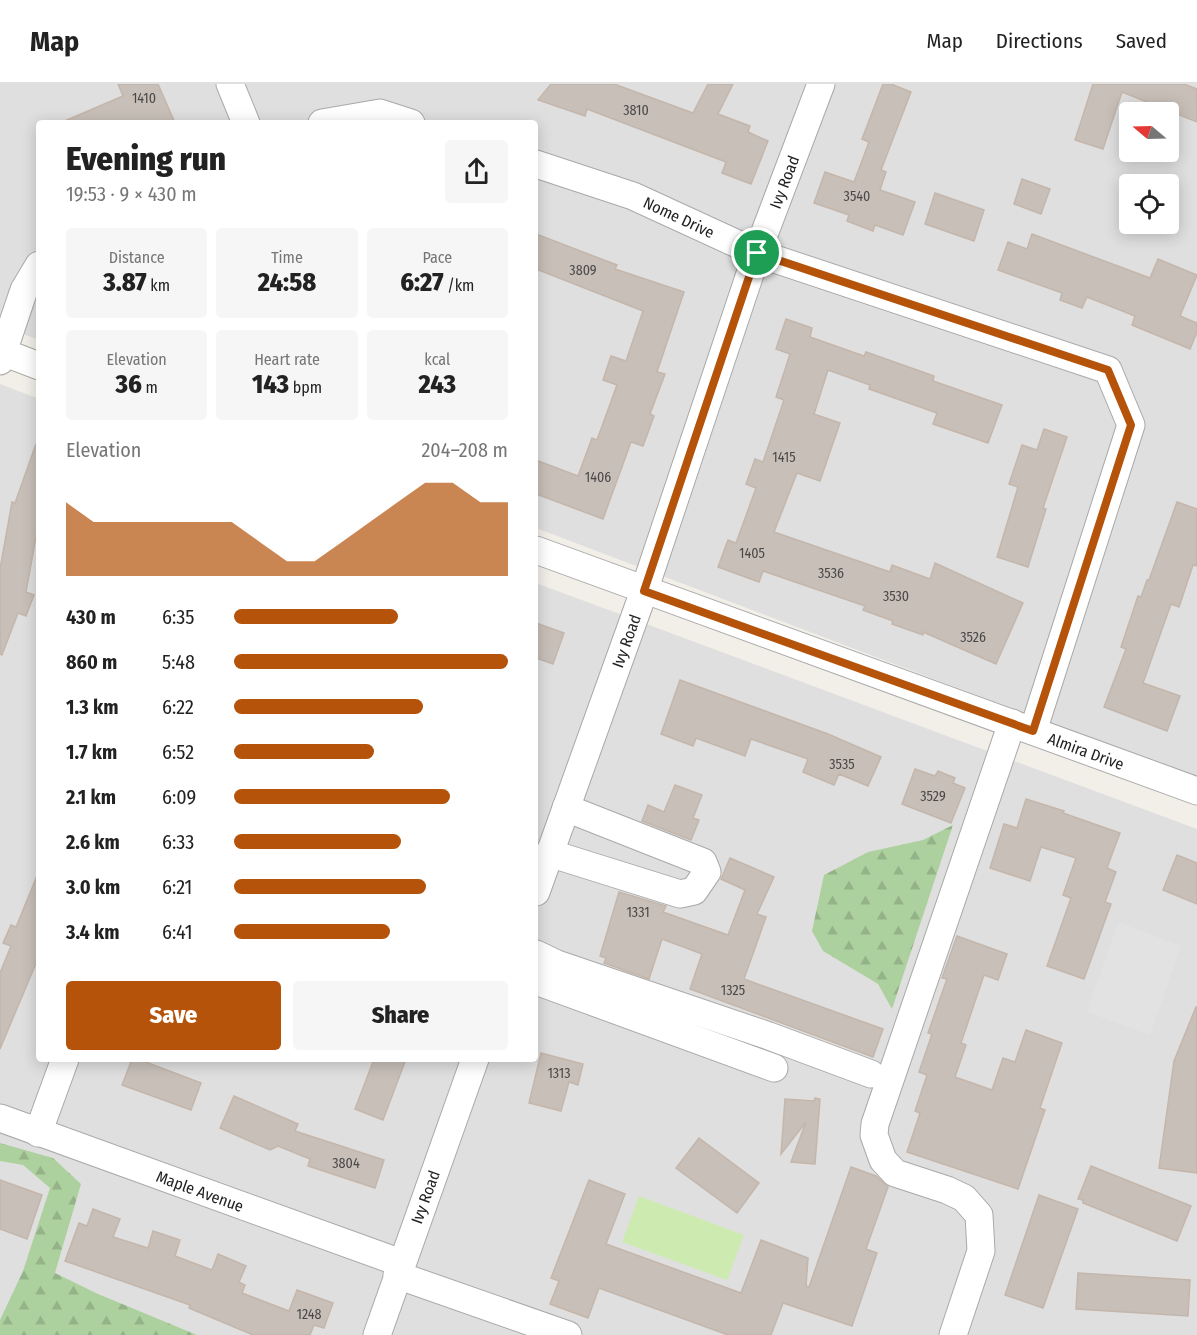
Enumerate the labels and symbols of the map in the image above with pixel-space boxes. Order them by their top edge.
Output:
house number: 1410 [132,90,156,107]
house number: 3810 [623,102,649,119]
north arrow [1119,102,1179,162]
street label: Ivy Road [766,153,803,211]
house number: 3540 [844,188,870,205]
street label: Nome Drive [640,193,717,242]
pin [731,227,782,278]
house number: 3809 [569,262,597,279]
house number: 1415 [772,449,796,466]
house number: 1406 [585,469,611,486]
house number: 1405 [739,545,765,562]
house number: 3536 [818,565,844,582]
house number: 3530 [883,588,909,605]
street label: Ivy Road [608,612,645,670]
house number: 3526 [960,629,986,646]
street label: Almira Drive [1045,729,1127,774]
house number: 3535 [829,756,855,773]
house number: 3529 [920,788,946,805]
house number: 1331 [626,904,650,921]
house number: 1325 [721,982,745,999]
house number: 1313 [547,1065,571,1082]
house number: 3804 [332,1155,360,1172]
street label: Maple Avenue [154,1167,246,1216]
street label: Ivy Road [407,1168,444,1226]
house number: 1248 [296,1306,322,1323]

